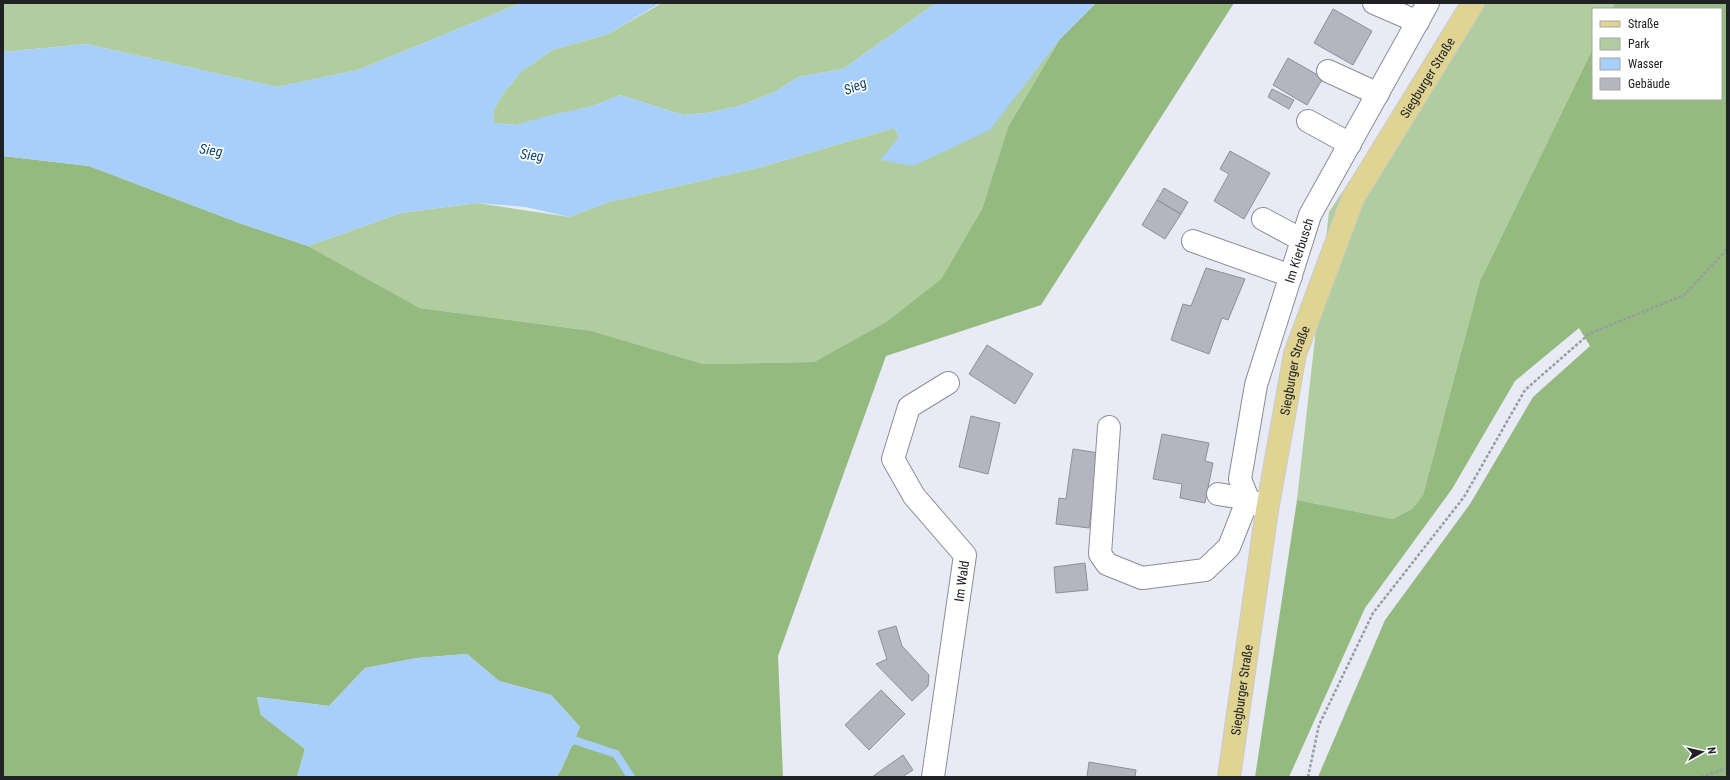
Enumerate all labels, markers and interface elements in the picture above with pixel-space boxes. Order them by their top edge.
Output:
legend [1592,8,1722,100]
text: Straße [1628,17,1659,31]
street label: Siegburger Straße [1397,35,1458,121]
text: Park [1628,37,1650,51]
text: Wasser [1628,57,1663,71]
water label: Sieg [841,74,869,98]
text: Gebäude [1628,77,1670,91]
water label: Sieg [198,140,224,160]
water label: Sieg [519,146,545,164]
street label: Im Kierbusch [1282,216,1317,285]
street label: Siegburger Straße [1277,324,1313,416]
street label: Im Wald [951,560,972,603]
street label: Siegburger Straße [1228,643,1256,736]
north arrow [1682,732,1722,772]
text: N [1705,746,1718,755]

